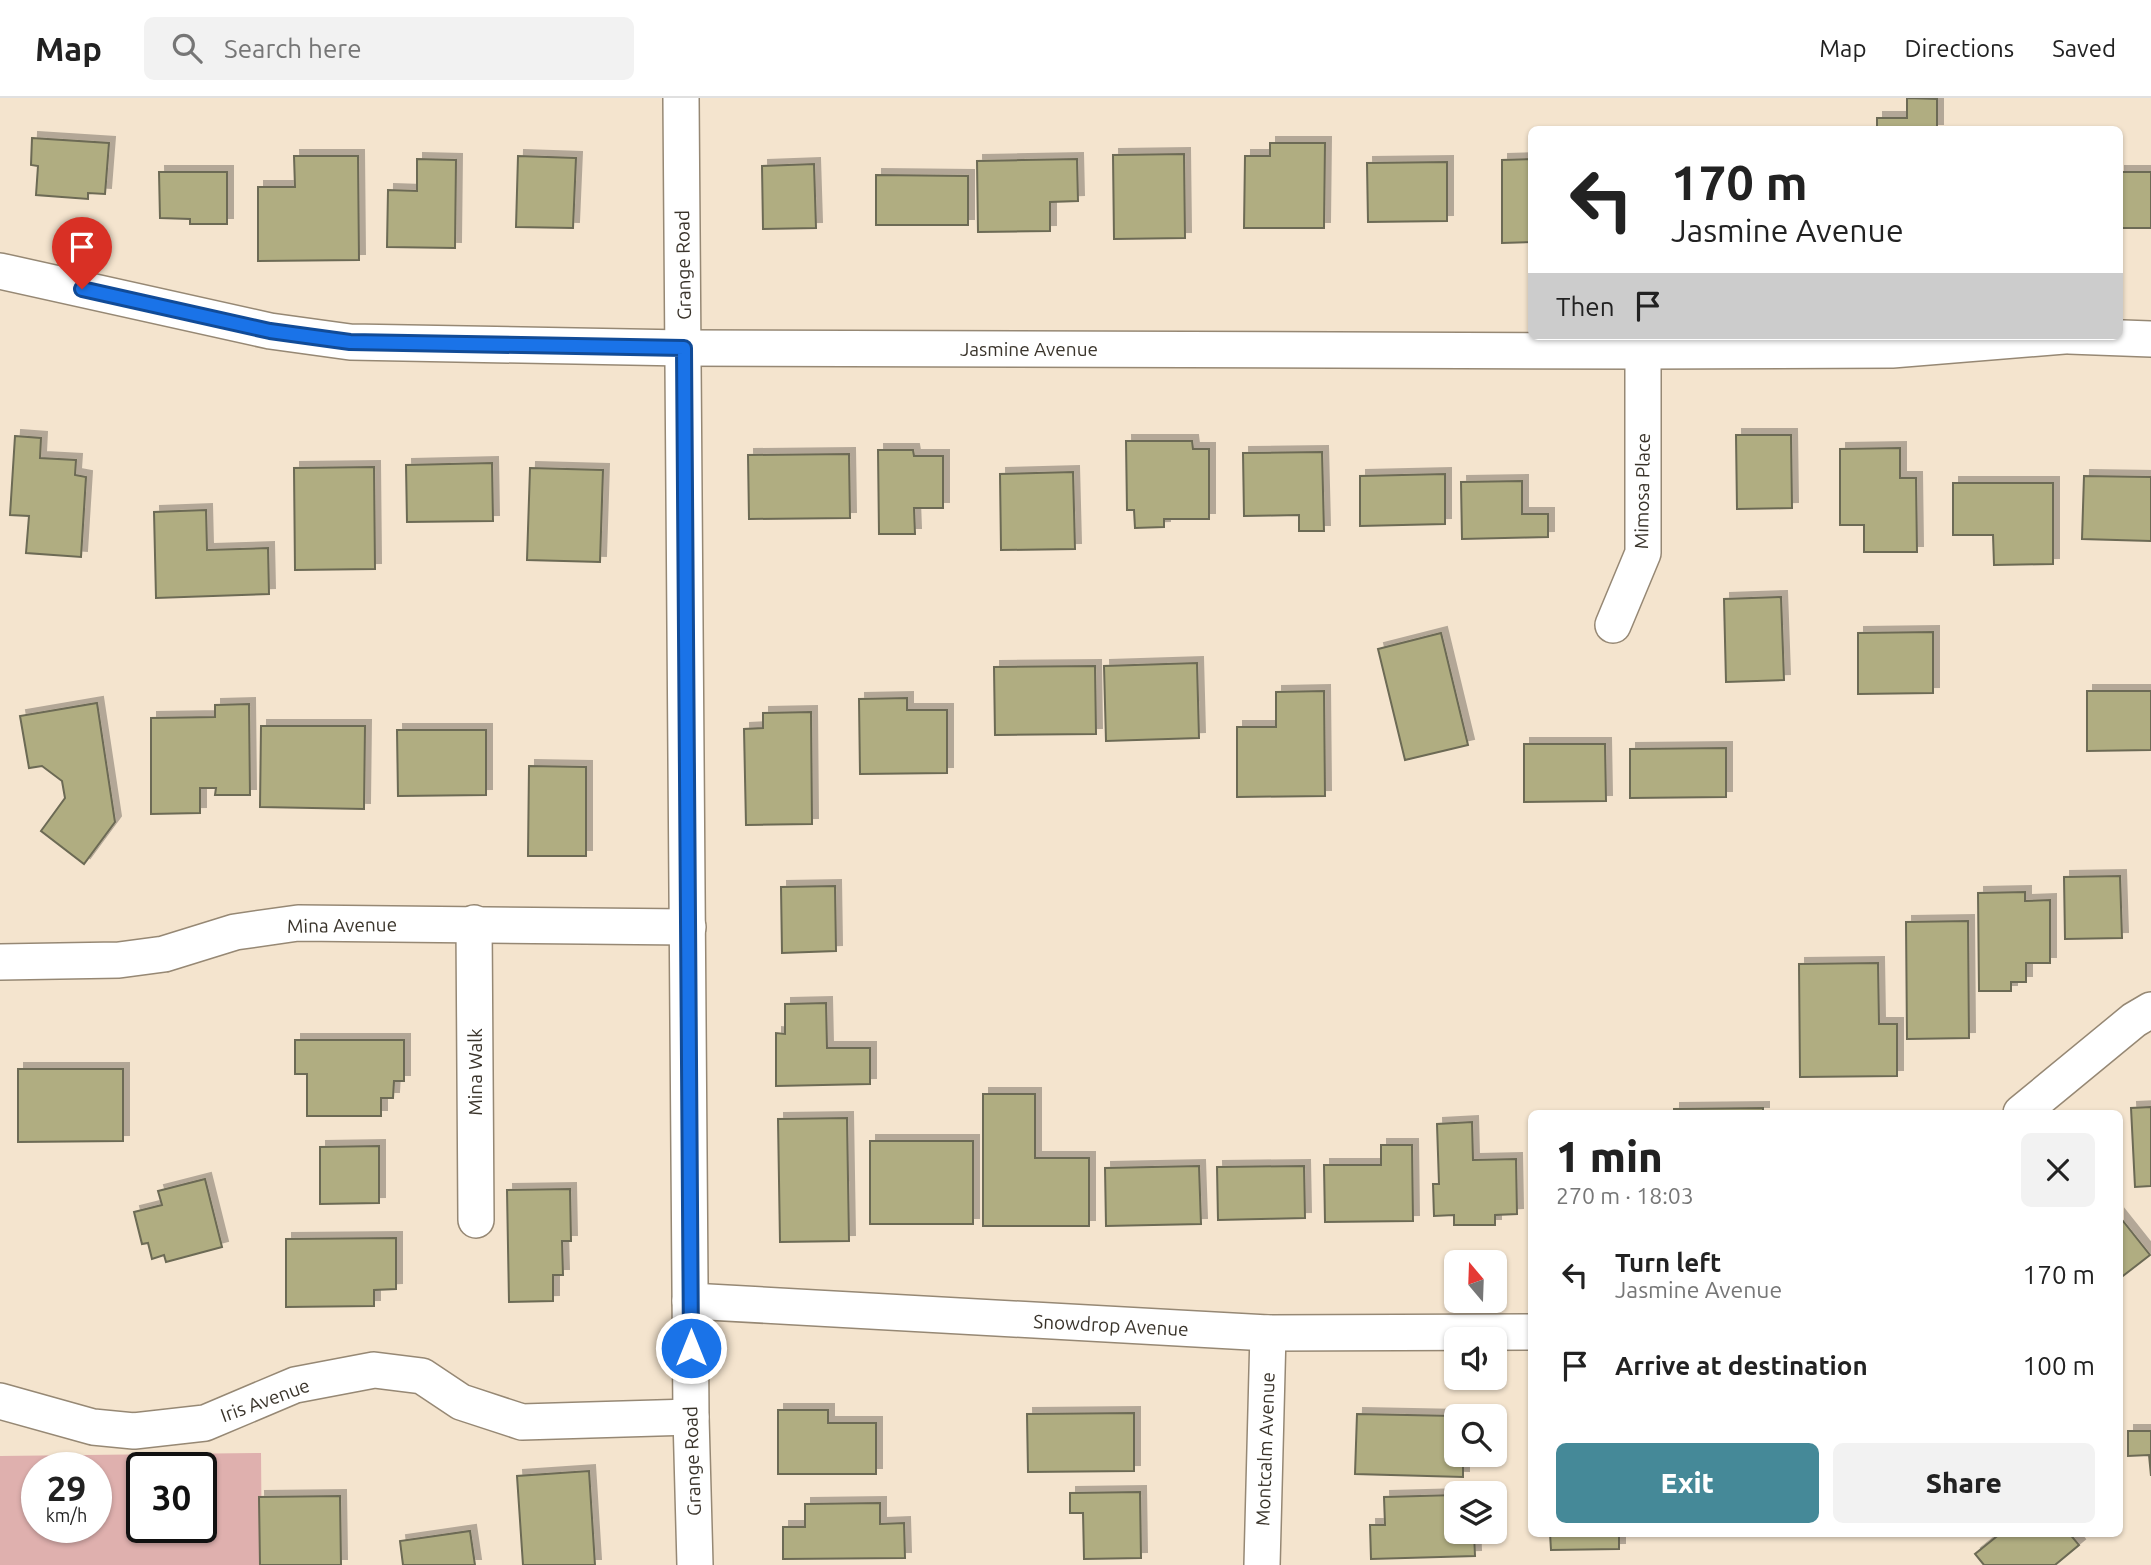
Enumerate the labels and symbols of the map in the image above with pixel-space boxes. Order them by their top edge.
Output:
street label: Grange Road [671,210,695,320]
pin [52,217,112,289]
street label: Jasmine Avenue [960,338,1098,360]
street label: Mimosa Place [1630,433,1654,549]
street label: Mina Avenue [287,913,397,937]
street label: Mina Walk [464,1028,486,1116]
north arrow [1444,1250,1507,1312]
street label: Snowdrop Avenue [1033,1310,1189,1340]
position arrow [654,1311,728,1385]
street label: Montcalm Avenue [1251,1372,1279,1526]
street label: Iris Avenue [217,1374,313,1426]
street label: Grange Road [679,1406,705,1516]
speed limit sign: 30 [126,1452,217,1543]

